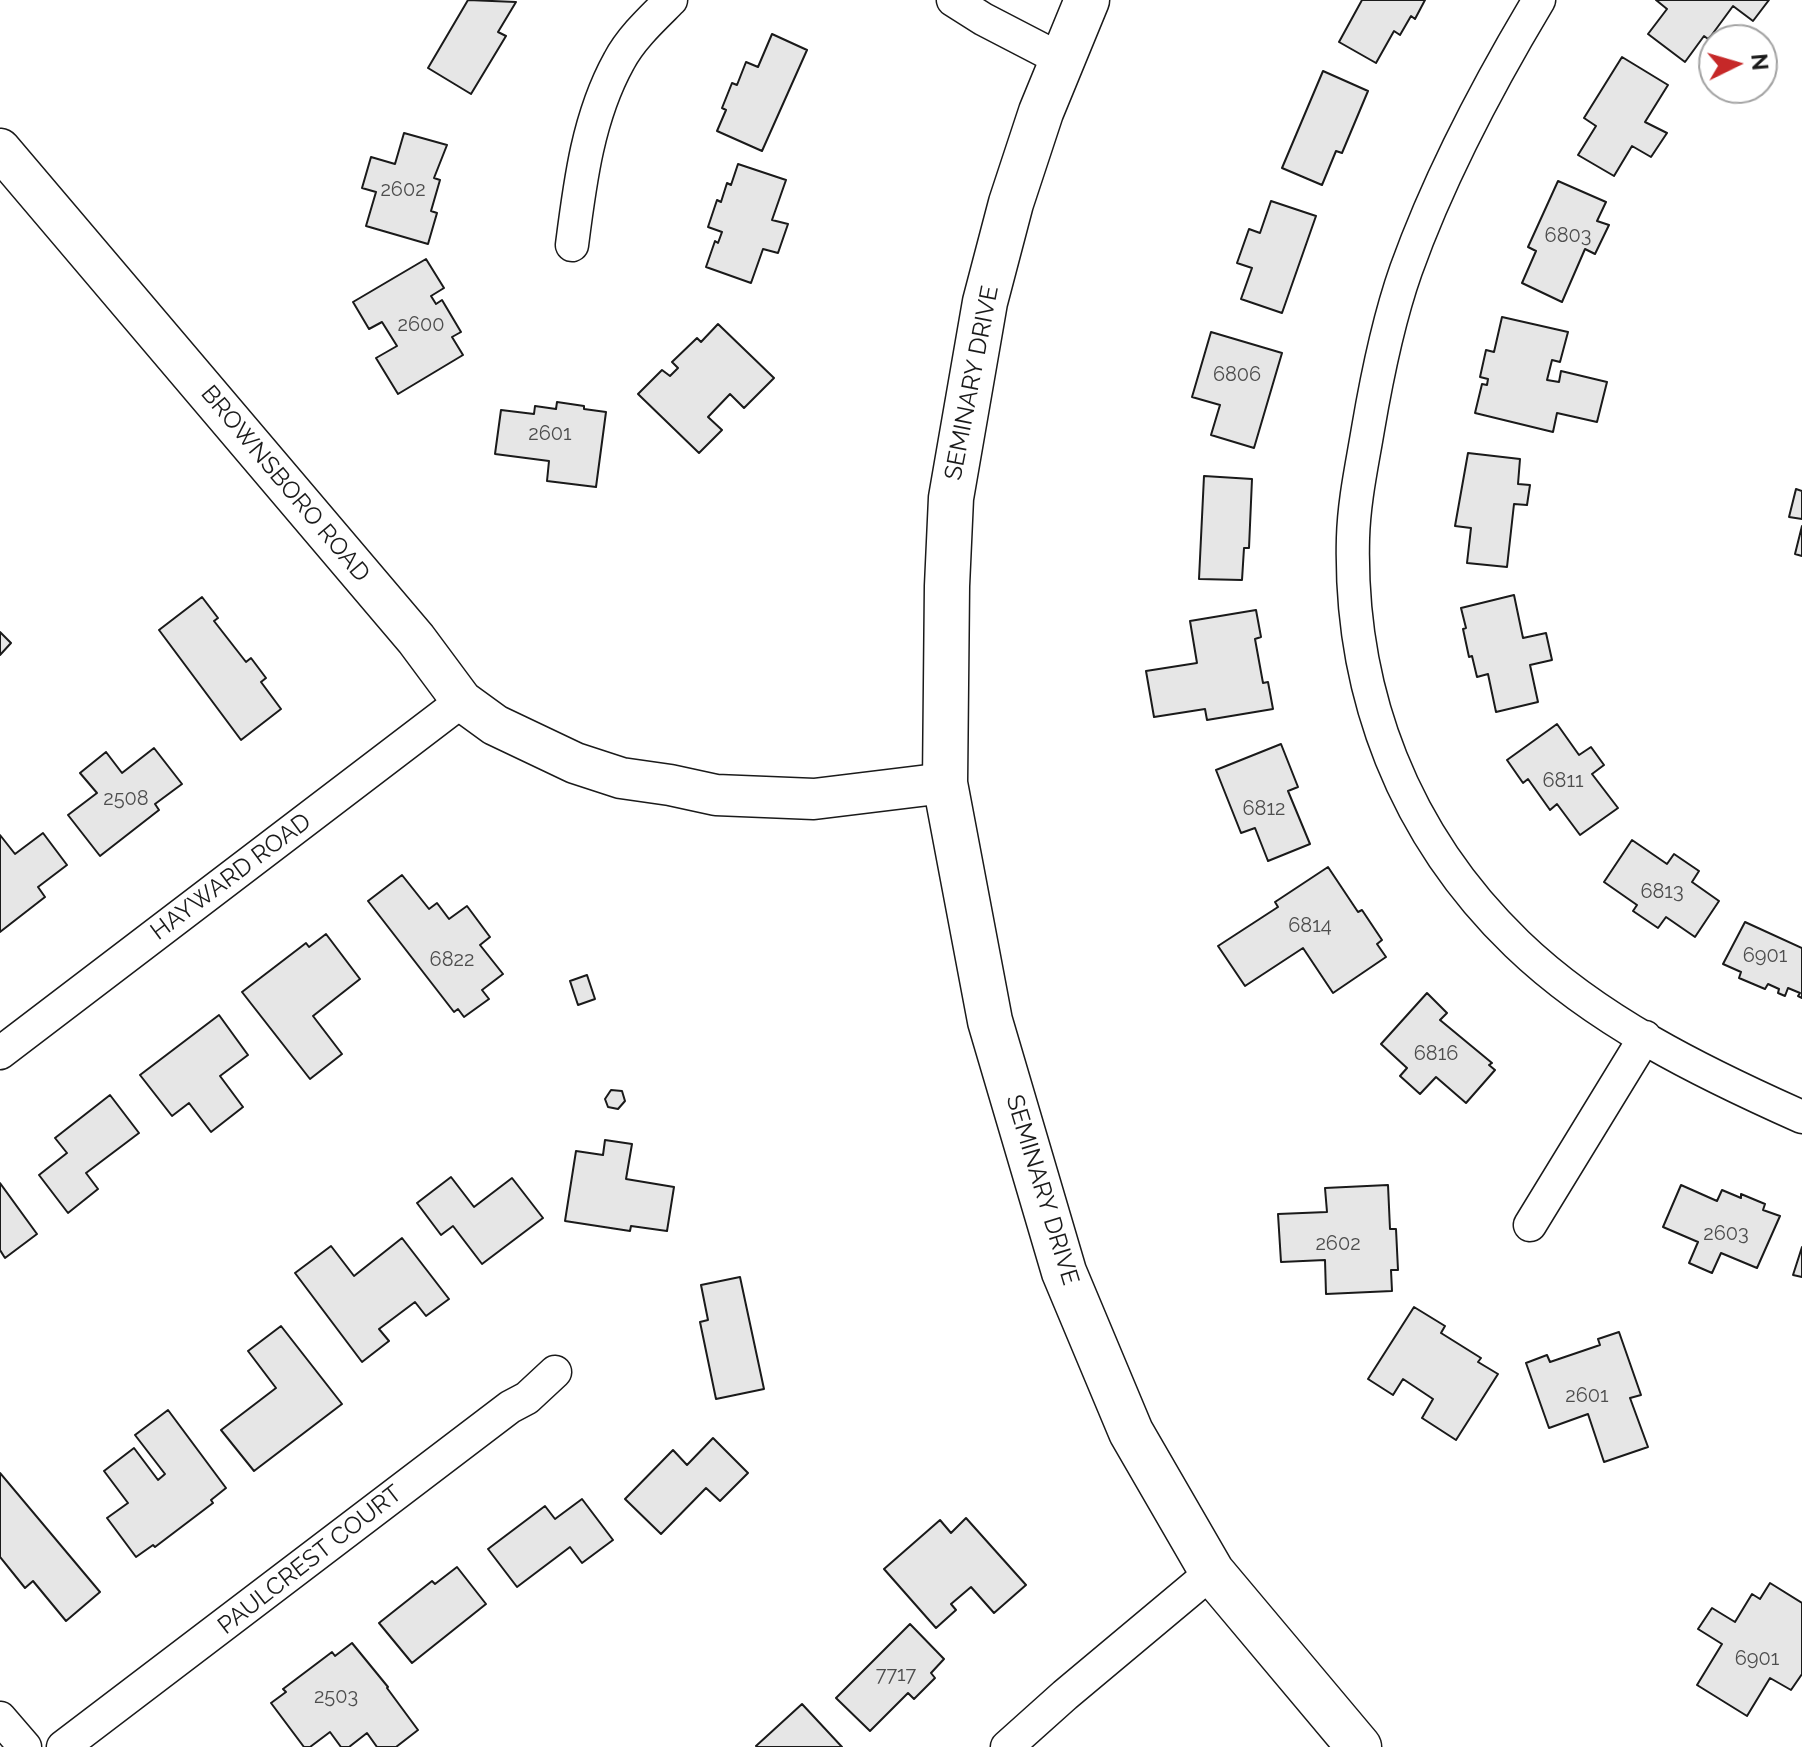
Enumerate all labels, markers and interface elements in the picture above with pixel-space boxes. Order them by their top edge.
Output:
north arrow [1698,24,1778,104]
text: N [1746,53,1774,72]
house number: 2602 [380,178,426,202]
house number: 6803 [1545,224,1591,248]
street label: SEMINARY DRIVE [939,283,1005,483]
house number: 2600 [398,313,444,337]
house number: 6806 [1213,363,1261,387]
street label: BROWNSBORO ROAD [194,380,376,588]
house number: 2601 [528,422,572,446]
house number: 6811 [1542,769,1584,793]
house number: 2508 [103,787,149,811]
house number: 6812 [1243,797,1285,821]
street label: HAYWARD ROAD [145,807,317,947]
house number: 6813 [1640,880,1684,904]
house number: 6814 [1288,914,1332,938]
house number: 6901 [1743,944,1787,968]
house number: 6822 [430,948,474,972]
house number: 6816 [1414,1042,1458,1066]
street label: SEMINARY DRIVE [999,1091,1085,1289]
house number: 2603 [1703,1222,1749,1246]
house number: 2602 [1315,1232,1361,1256]
house number: 2601 [1565,1384,1609,1408]
street label: PAULCREST COURT [212,1479,408,1641]
house number: 6901 [1735,1647,1779,1671]
house number: 7717 [876,1663,916,1687]
house number: 2503 [314,1685,358,1709]

